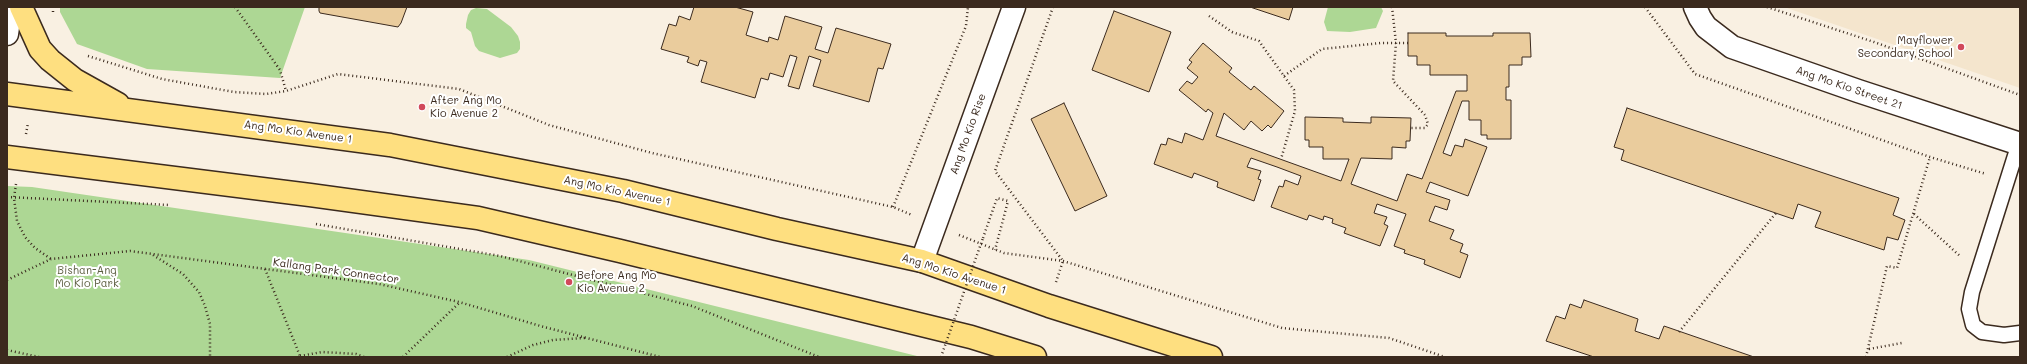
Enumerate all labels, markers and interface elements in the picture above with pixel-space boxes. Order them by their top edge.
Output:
place label: Mayflower Secondary School [1858,34,1953,60]
marker: Mayflower Secondary School [1956,42,1966,52]
street label: Ang Mo Kio Street 21 [1794,64,1904,112]
street label: Ang Mo Kio Rise [947,92,989,176]
place label: After Ang Mo Kio Avenue 2 [430,94,501,120]
marker: After Ang Mo Kio Avenue 2 [417,102,427,112]
street label: Ang Mo Kio Avenue 1 [243,118,353,146]
street label: Ang Mo Kio Avenue 1 [562,173,672,209]
street label: Ang Mo Kio Avenue 1 [900,251,1008,297]
street label: Kallang Park Connector [272,256,400,286]
park label: Bishan-Ang Mo Kio Park [55,264,119,290]
place label: Before Ang Mo Kio Avenue 2 [577,269,656,295]
marker: Before Ang Mo Kio Avenue 2 [564,277,574,287]

